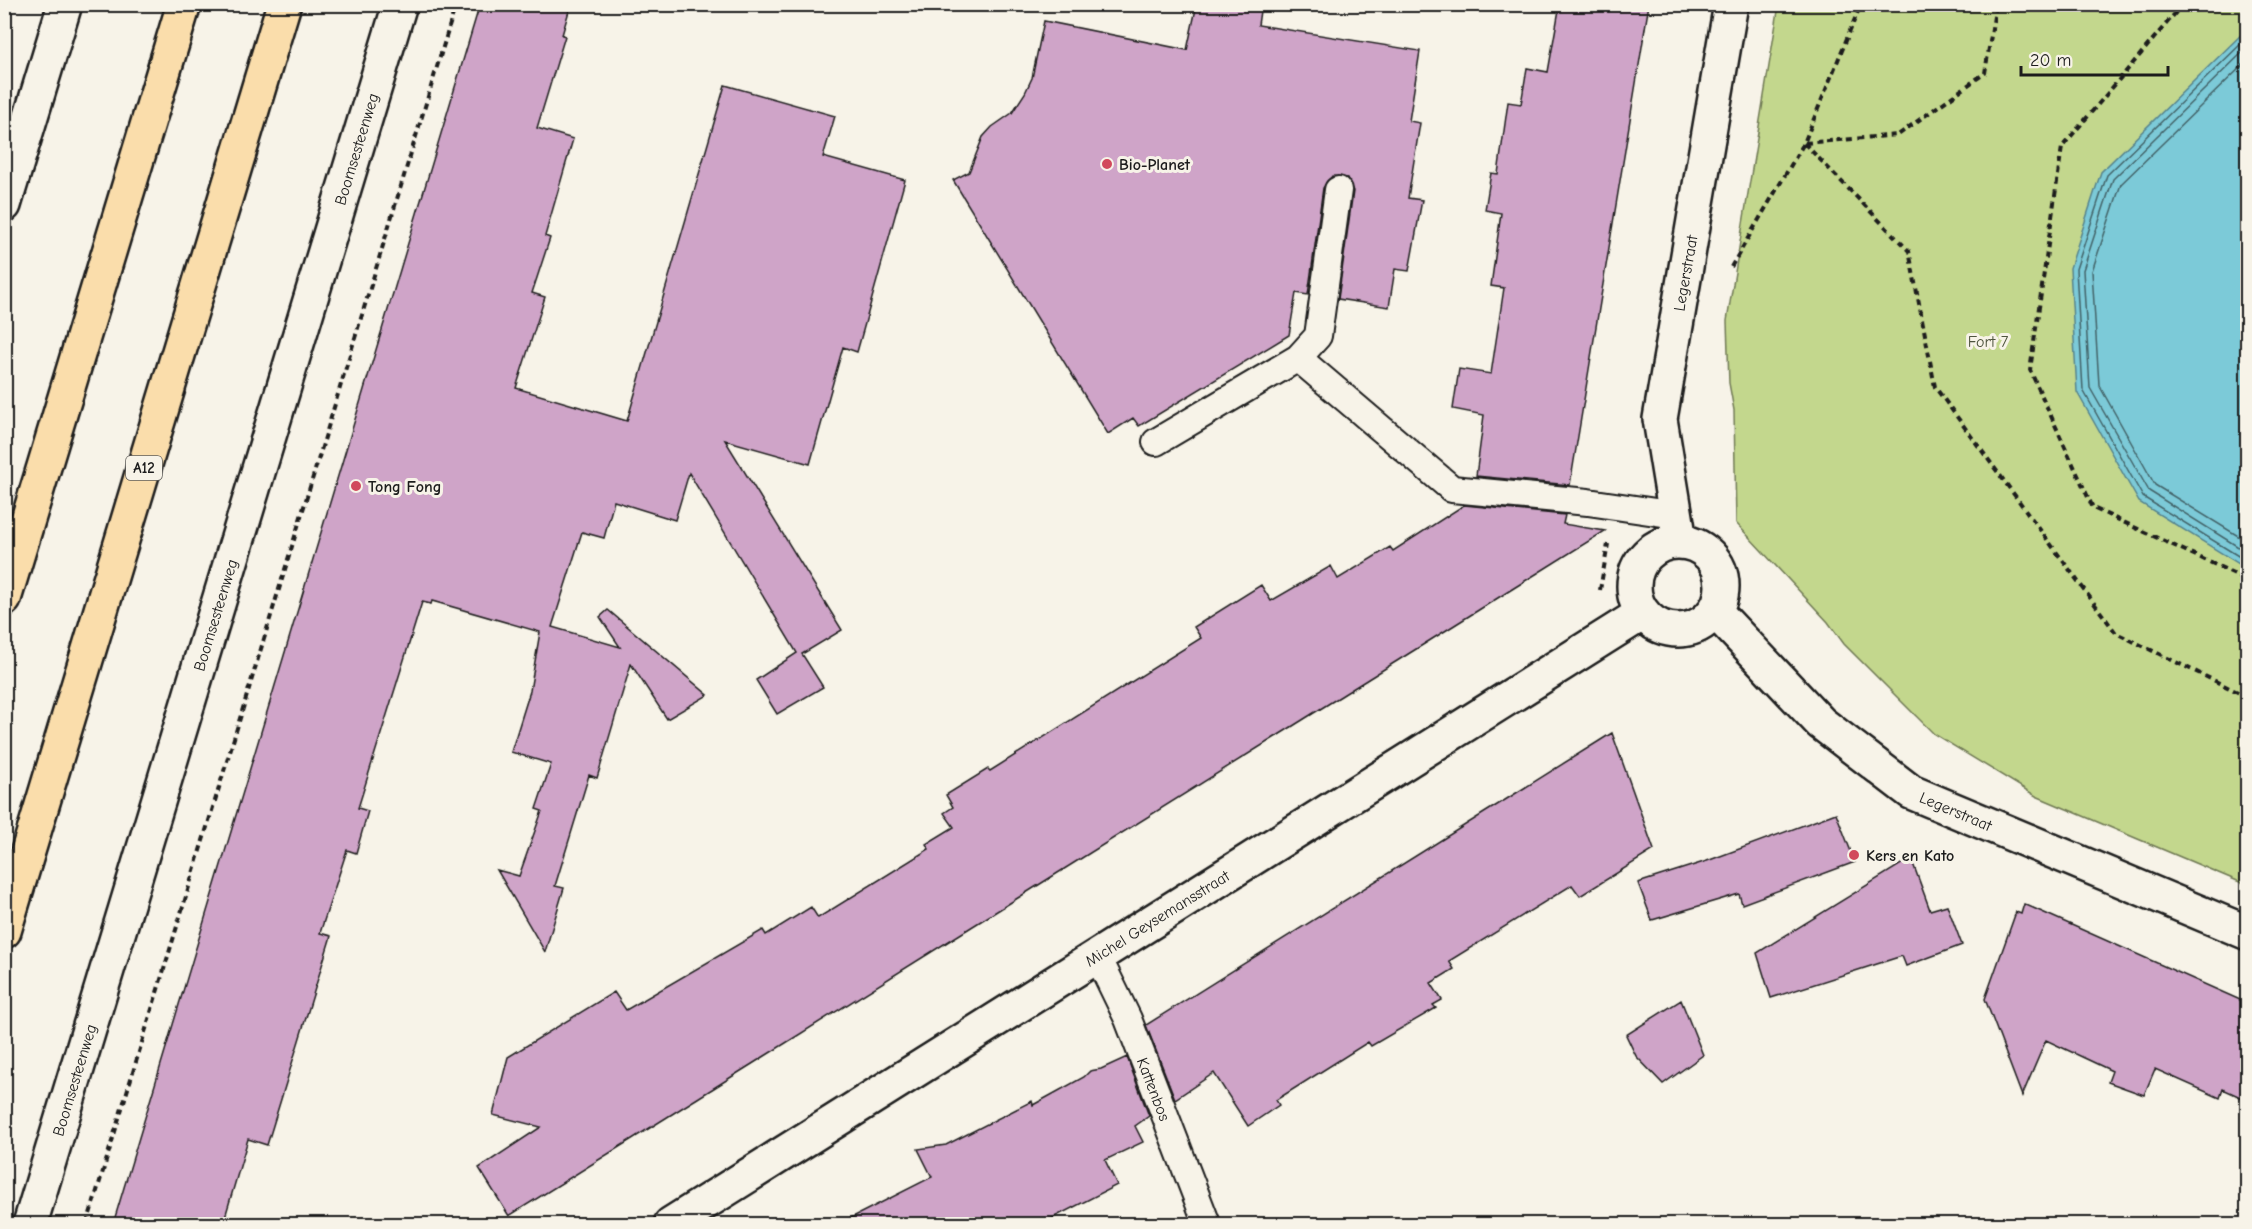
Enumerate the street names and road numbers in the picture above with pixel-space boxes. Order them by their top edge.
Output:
street label: Boomsesteenweg [331,91,383,207]
street label: Legerstraat [1670,233,1702,313]
road number: A12 [126,456,162,480]
street label: Boomsesteenweg [190,557,242,673]
street label: Legerstraat [1917,789,1995,835]
street label: Michel Geysemansstraat [1082,867,1233,971]
street label: Boomsesteenweg [49,1022,101,1138]
street label: Kattenbos [1133,1055,1173,1124]

